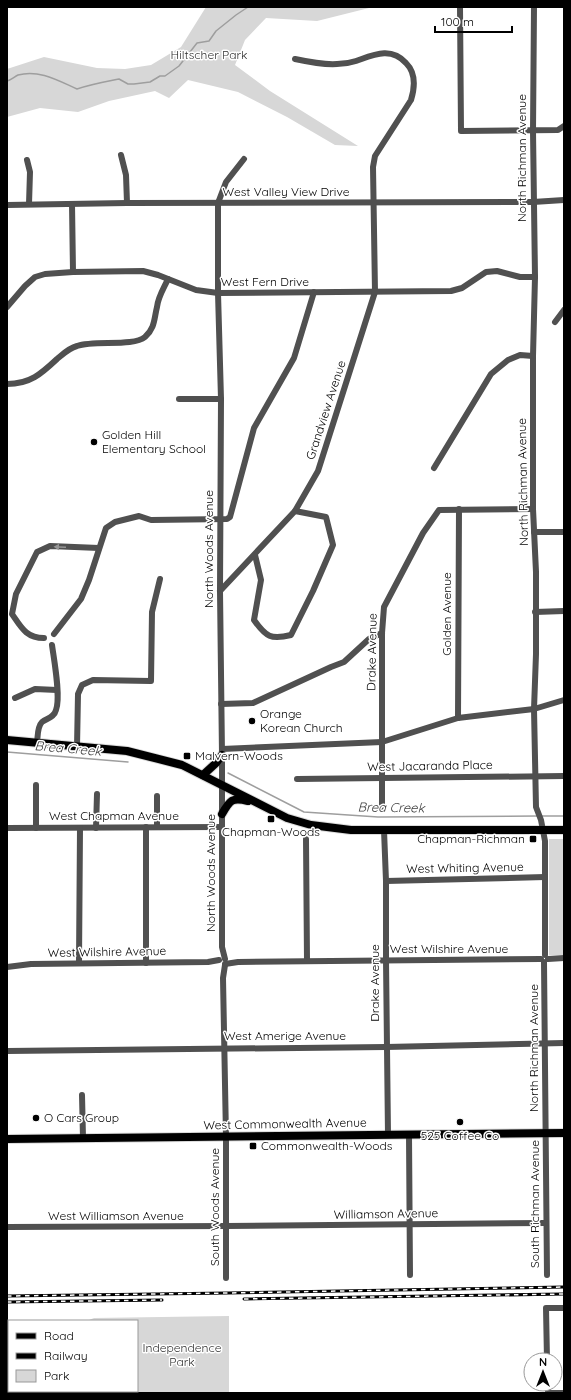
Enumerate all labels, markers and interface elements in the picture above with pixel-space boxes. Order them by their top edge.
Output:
scale bar [435,8,512,34]
text: 100 m [441,14,474,29]
park label: Hiltscher Park [171,47,247,62]
street label: North Richman Avenue [514,94,529,222]
street label: West Valley View Drive [223,184,350,199]
street label: West Fern Drive [221,274,309,289]
street label: Grandview Avenue [302,358,349,461]
street label: North Richman Avenue [514,418,531,546]
place label: Golden Hill Elementary School [102,427,206,456]
marker: Golden Hill Elementary School [89,437,99,447]
street label: North Woods Avenue [201,490,216,608]
one-way arrow [54,543,66,550]
street label: Golden Avenue [439,572,454,656]
street label: Drake Avenue [363,613,380,691]
place label: Orange Korean Church [260,706,343,735]
marker: Orange Korean Church [247,716,257,726]
water label: Brea Creek [34,737,103,759]
place label: Malvern-Woods [195,748,283,763]
marker: Malvern-Woods [182,751,192,761]
street label: West Jacaranda Place [367,757,493,774]
water label: Brea Creek [357,798,426,816]
street label: West Chapman Avenue [49,808,179,823]
street label: North Woods Avenue [203,814,218,932]
marker: Chapman-Woods [266,814,276,824]
place label: Chapman-Woods [222,824,320,839]
place label: Chapman-Richman [417,831,525,846]
marker: Chapman-Richman [528,834,538,844]
street label: West Whiting Avenue [406,859,524,876]
street label: West Wilshire Avenue [390,941,508,956]
street label: West Wilshire Avenue [48,943,167,960]
street label: Drake Avenue [367,944,382,1022]
street label: North Richman Avenue [526,984,541,1112]
street label: West Amerige Avenue [224,1028,346,1043]
place label: O Cars Group [44,1110,119,1125]
marker: O Cars Group [31,1113,41,1123]
street label: West Commonwealth Avenue [203,1115,367,1132]
marker: 525 Coffee Co [455,1117,465,1127]
place label: 525 Coffee Co [421,1128,499,1143]
place label: Commonwealth-Woods [261,1138,393,1153]
street label: South Richman Avenue [527,1140,542,1268]
marker: Commonwealth-Woods [248,1141,258,1151]
street label: South Woods Avenue [207,1148,222,1266]
street label: Williamson Avenue [334,1205,439,1222]
street label: West Williamson Avenue [48,1208,184,1223]
legend [8,1320,138,1392]
text: Road [44,1328,74,1343]
park label: Independence Park [143,1340,222,1369]
text: Railway [44,1348,88,1363]
north arrow [523,1352,563,1392]
text: N [539,1355,547,1369]
text: Park [44,1368,69,1383]

